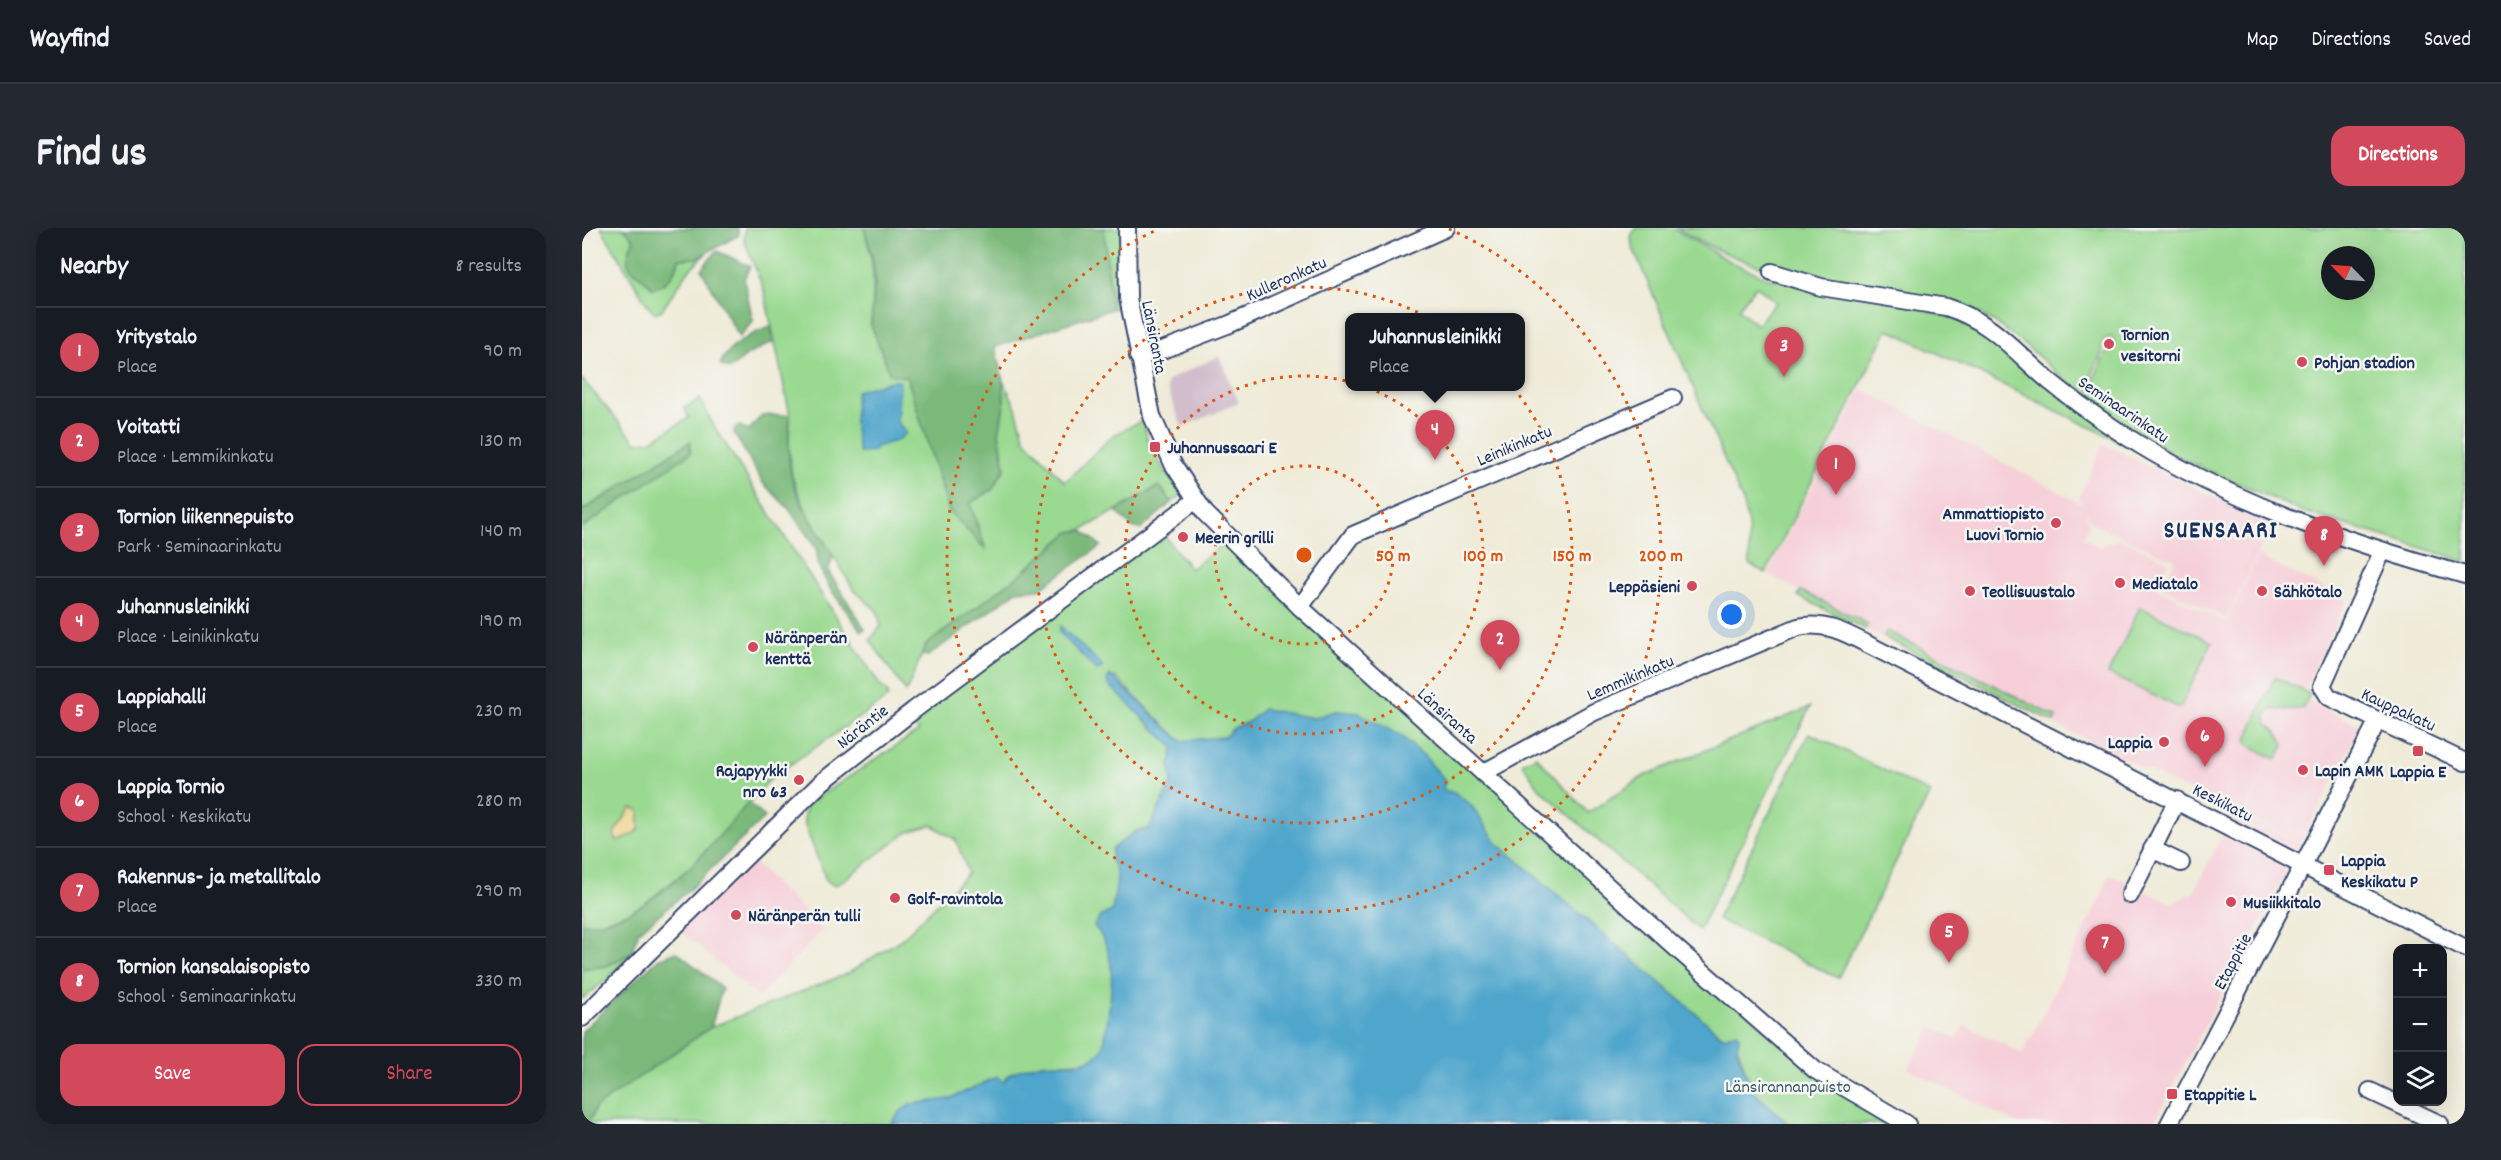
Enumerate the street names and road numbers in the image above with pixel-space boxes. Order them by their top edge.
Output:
street label: Kulleronkatu [1243,251,1331,309]
street label: Länsiranta [1133,299,1172,377]
street label: Seminaarinkatu [2072,371,2173,451]
street label: Leinikinkatu [1474,420,1556,474]
street label: Lemmikinkatu [1584,650,1678,709]
street label: Länsiranta [1410,683,1483,751]
street label: Kauppakatu [2357,683,2439,739]
street label: Näräntie [832,700,895,756]
street label: Keskikatu [2187,778,2256,830]
street label: Etappitie [2209,929,2260,995]

